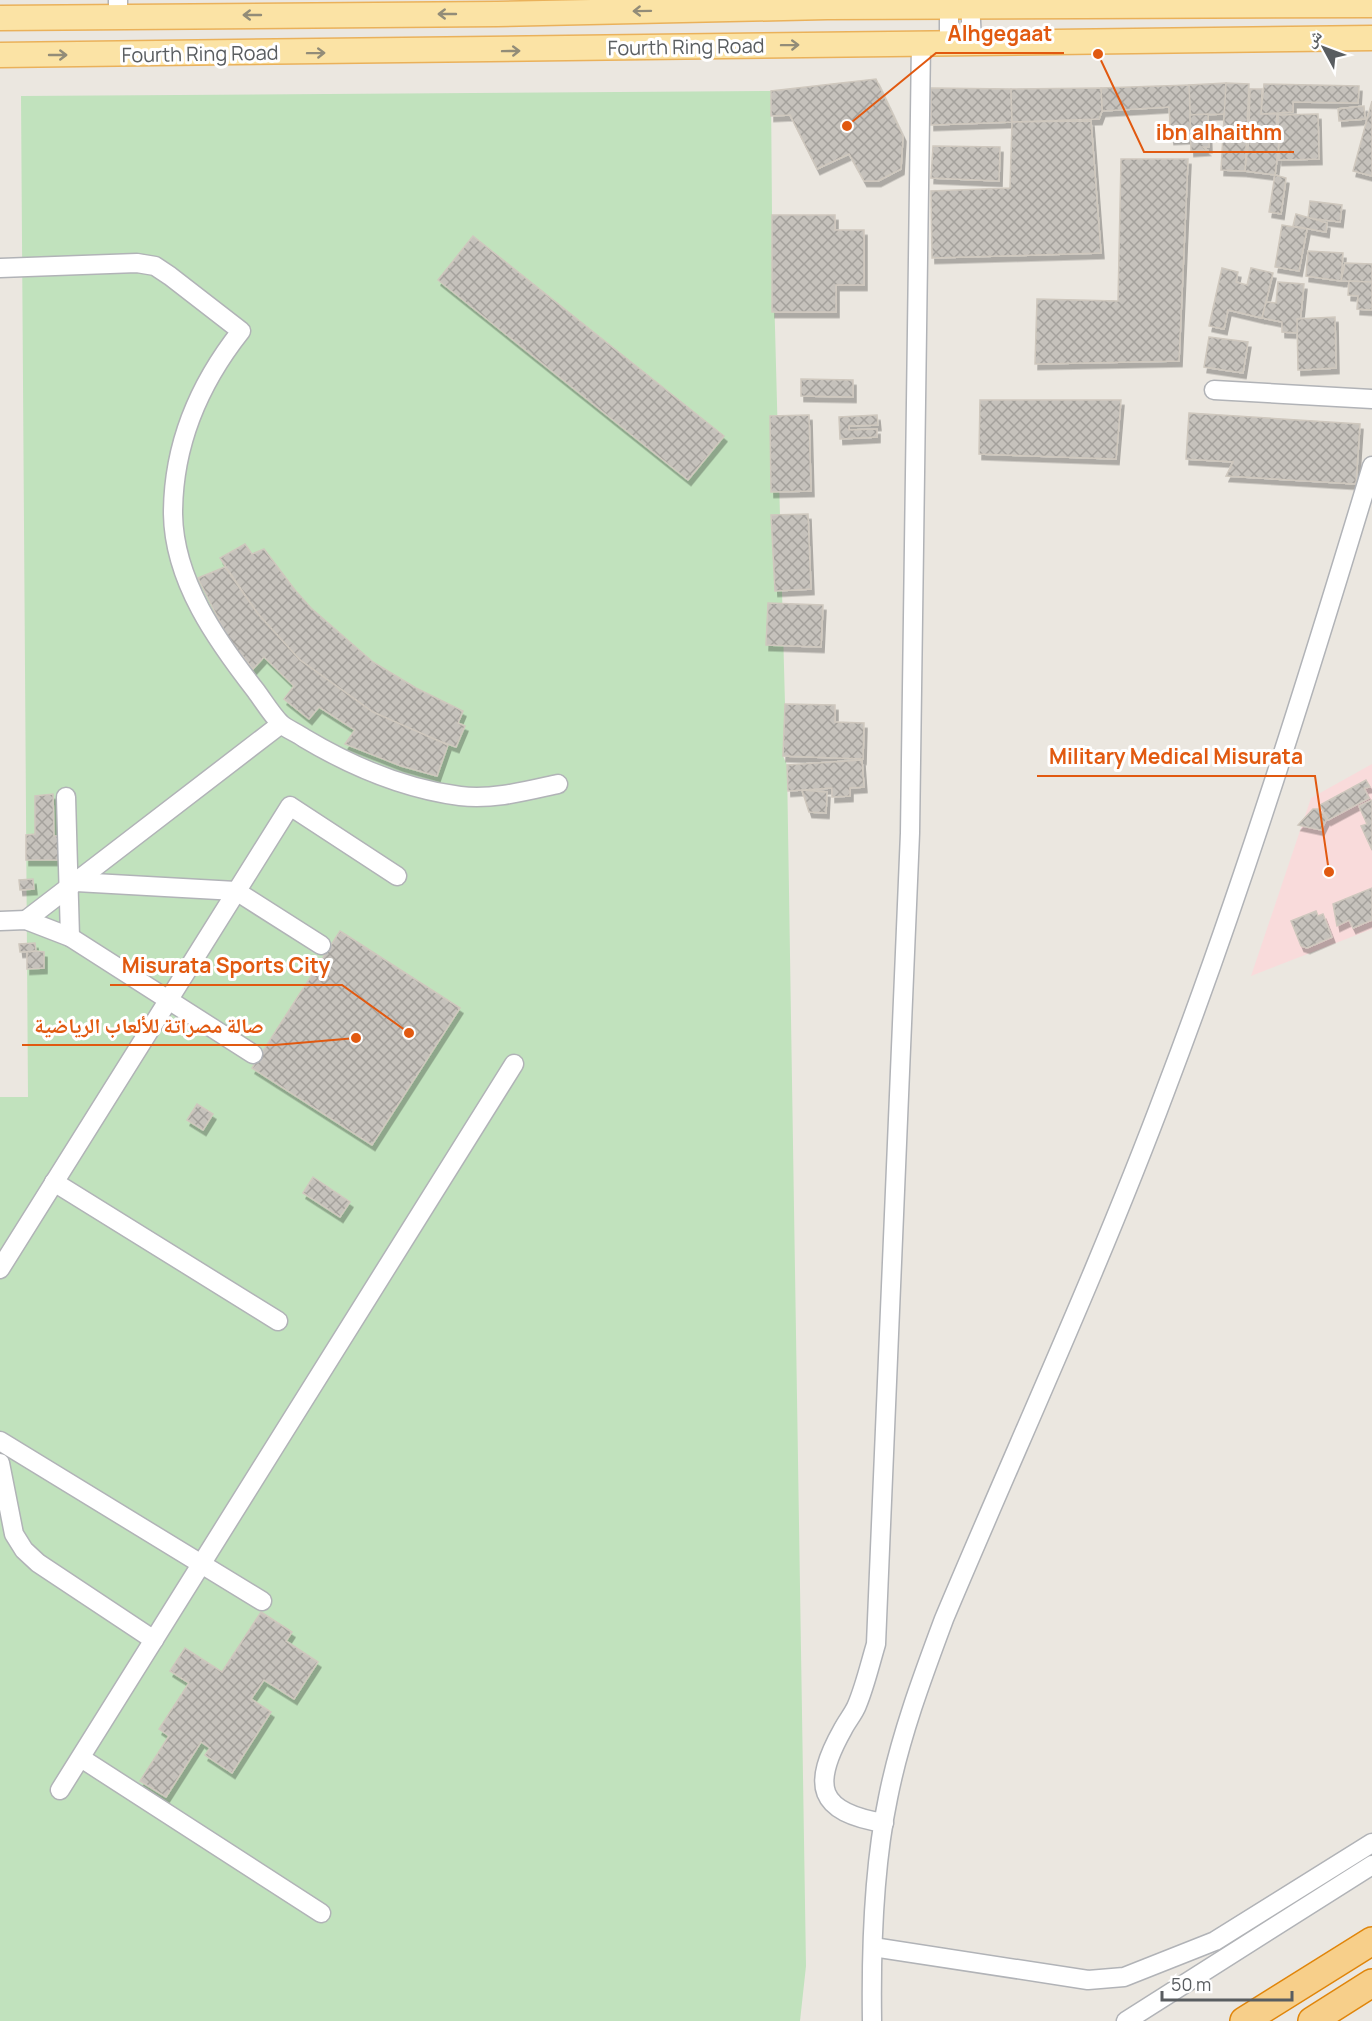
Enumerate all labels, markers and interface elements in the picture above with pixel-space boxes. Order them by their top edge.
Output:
one-way arrow [632,5,652,17]
one-way arrow [437,8,457,20]
one-way arrow [242,10,262,21]
callout: Alhgegaat [936,14,1064,53]
north arrow [1294,18,1354,78]
text: Alhgegaat [948,19,1052,47]
text: ش [1299,25,1327,52]
street label: Fourth Ring Road [607,32,765,61]
street label: Fourth Ring Road [121,39,279,68]
one-way arrow [780,40,800,51]
one-way arrow [501,45,521,56]
one-way arrow [306,47,326,59]
one-way arrow [48,49,68,61]
callout: ibn alhaithm [1144,113,1294,152]
text: ibn alhaithm [1156,118,1282,146]
callout: Military Medical Misurata [1037,737,1315,776]
text: Military Medical Misurata [1049,742,1303,770]
callout: Misurata Sports City [110,946,342,985]
text: Misurata Sports City [122,951,331,979]
callout: صالة مصراتة للألعاب الرياضية [22,1006,275,1045]
text: صالة مصراتة للألعاب الرياضية [34,1011,264,1039]
scale bar [1162,1964,1292,2002]
text: 50 m [1171,1972,1211,1996]

